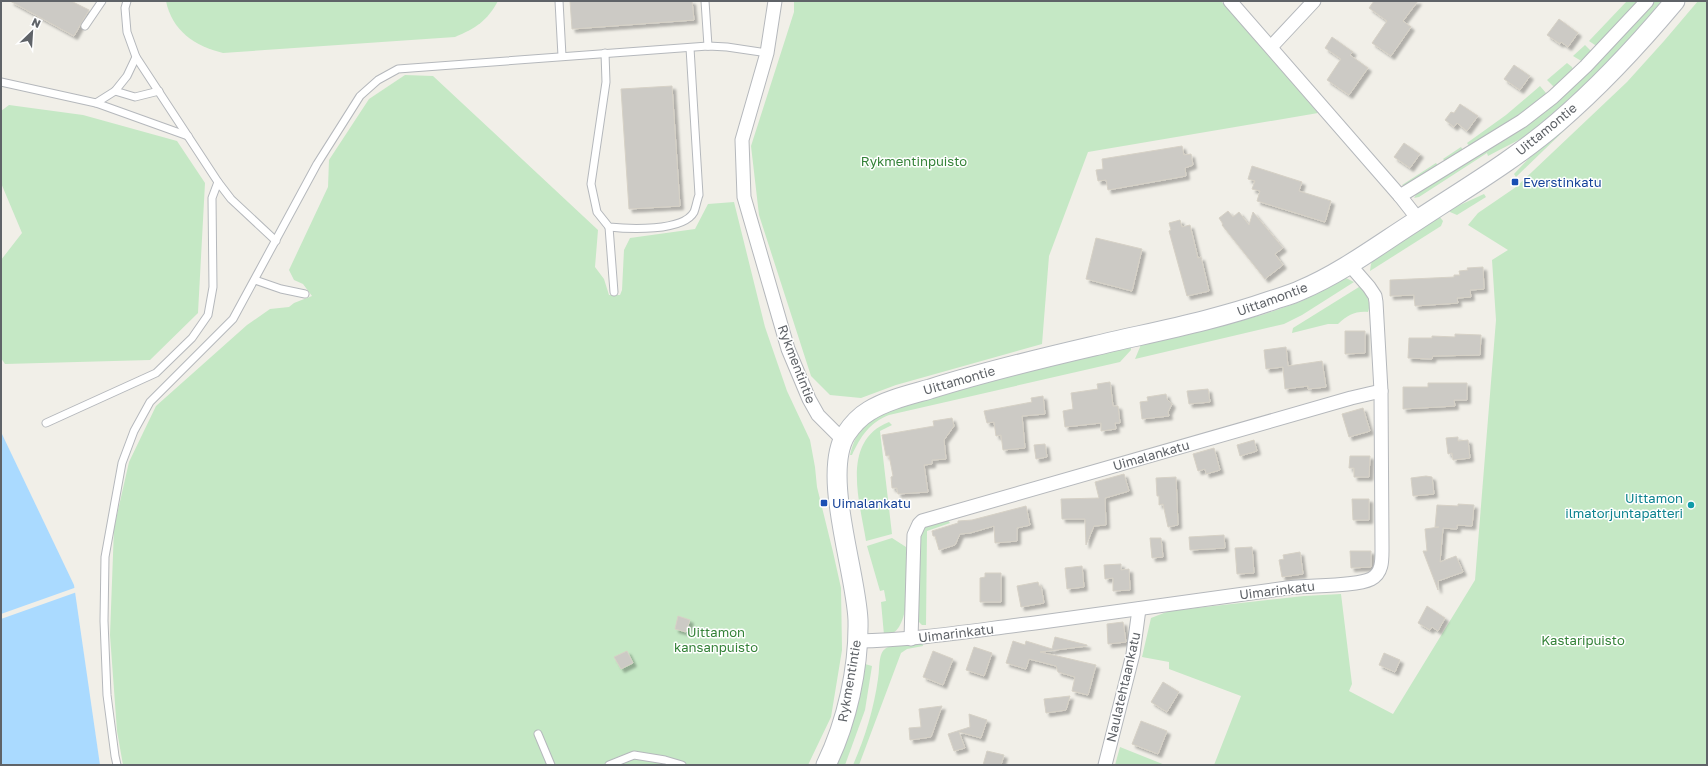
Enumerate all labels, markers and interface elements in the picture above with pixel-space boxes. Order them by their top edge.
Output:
north arrow [12,12,52,52]
text: N [30,15,43,30]
street label: Uittamontie [1512,100,1580,158]
park label: Rykmentinpuisto [861,153,967,169]
place label: Everstinkatu [1523,174,1602,190]
marker: Everstinkatu [1510,177,1520,187]
street label: Uittamontie [1235,279,1309,319]
street label: Rykmentintie [775,322,819,406]
street label: Uittamontie [921,362,997,398]
street label: Uimalankatu [1111,436,1191,474]
place label: Uittamon ilmatorjuntapatteri [1565,490,1683,521]
place label: Uimalankatu [832,495,911,511]
marker: Uimalankatu [819,498,829,508]
marker: Uittamon ilmatorjuntapatteri [1686,500,1696,510]
street label: Uimarinkatu [1238,577,1316,603]
street label: Uimarinkatu [917,620,995,646]
park label: Uittamon kansanpuisto [674,624,758,655]
street label: Naulatehtaankatu [1103,630,1143,744]
park label: Kastaripuisto [1541,632,1625,648]
street label: Rykmentintie [834,639,864,723]

